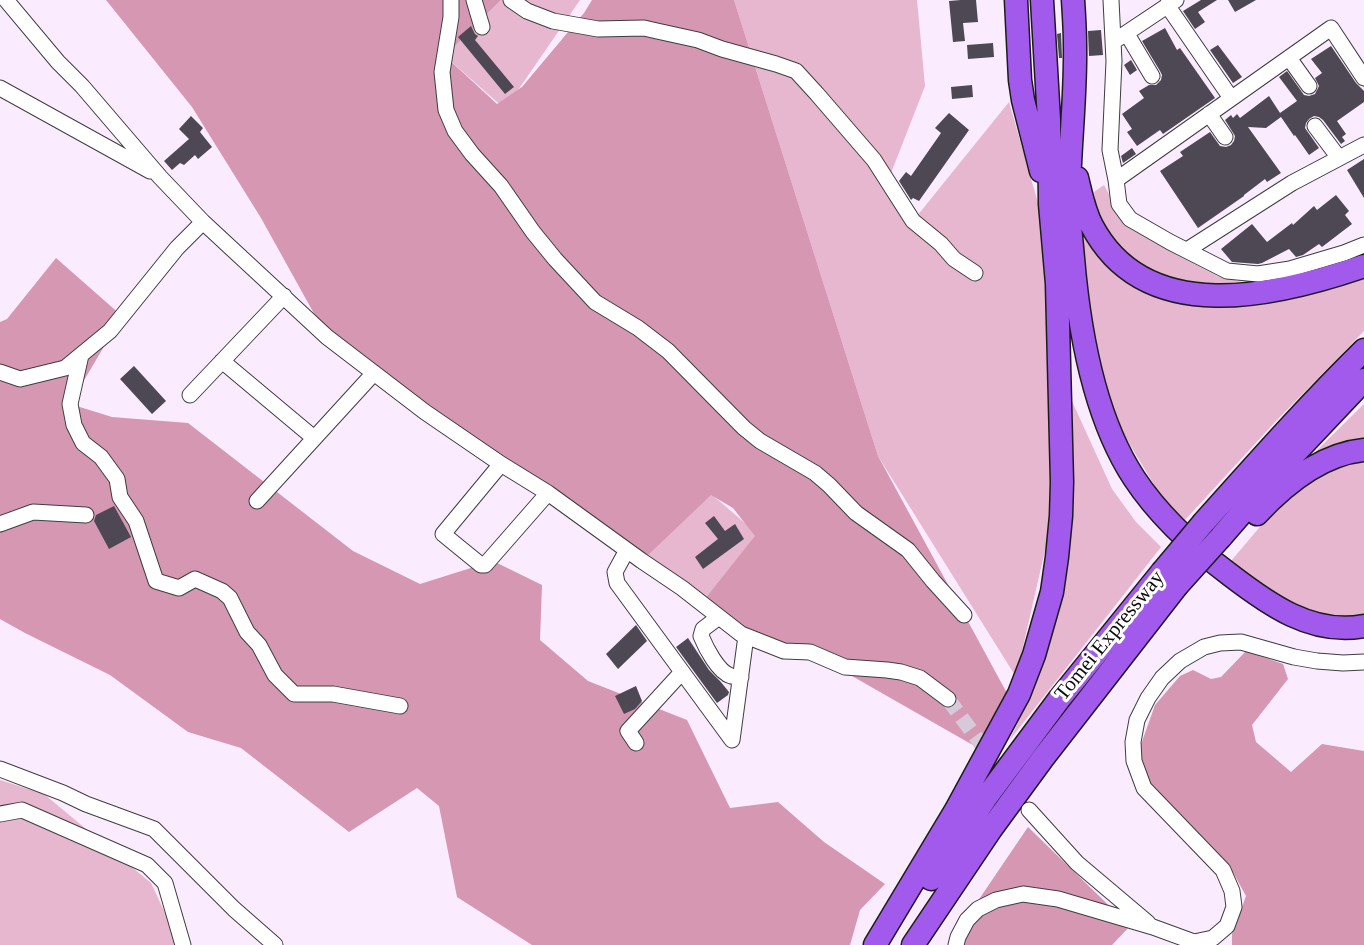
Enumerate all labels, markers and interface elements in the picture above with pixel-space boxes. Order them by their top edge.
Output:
street label: Tomei Expressway [1050,566,1170,706]

